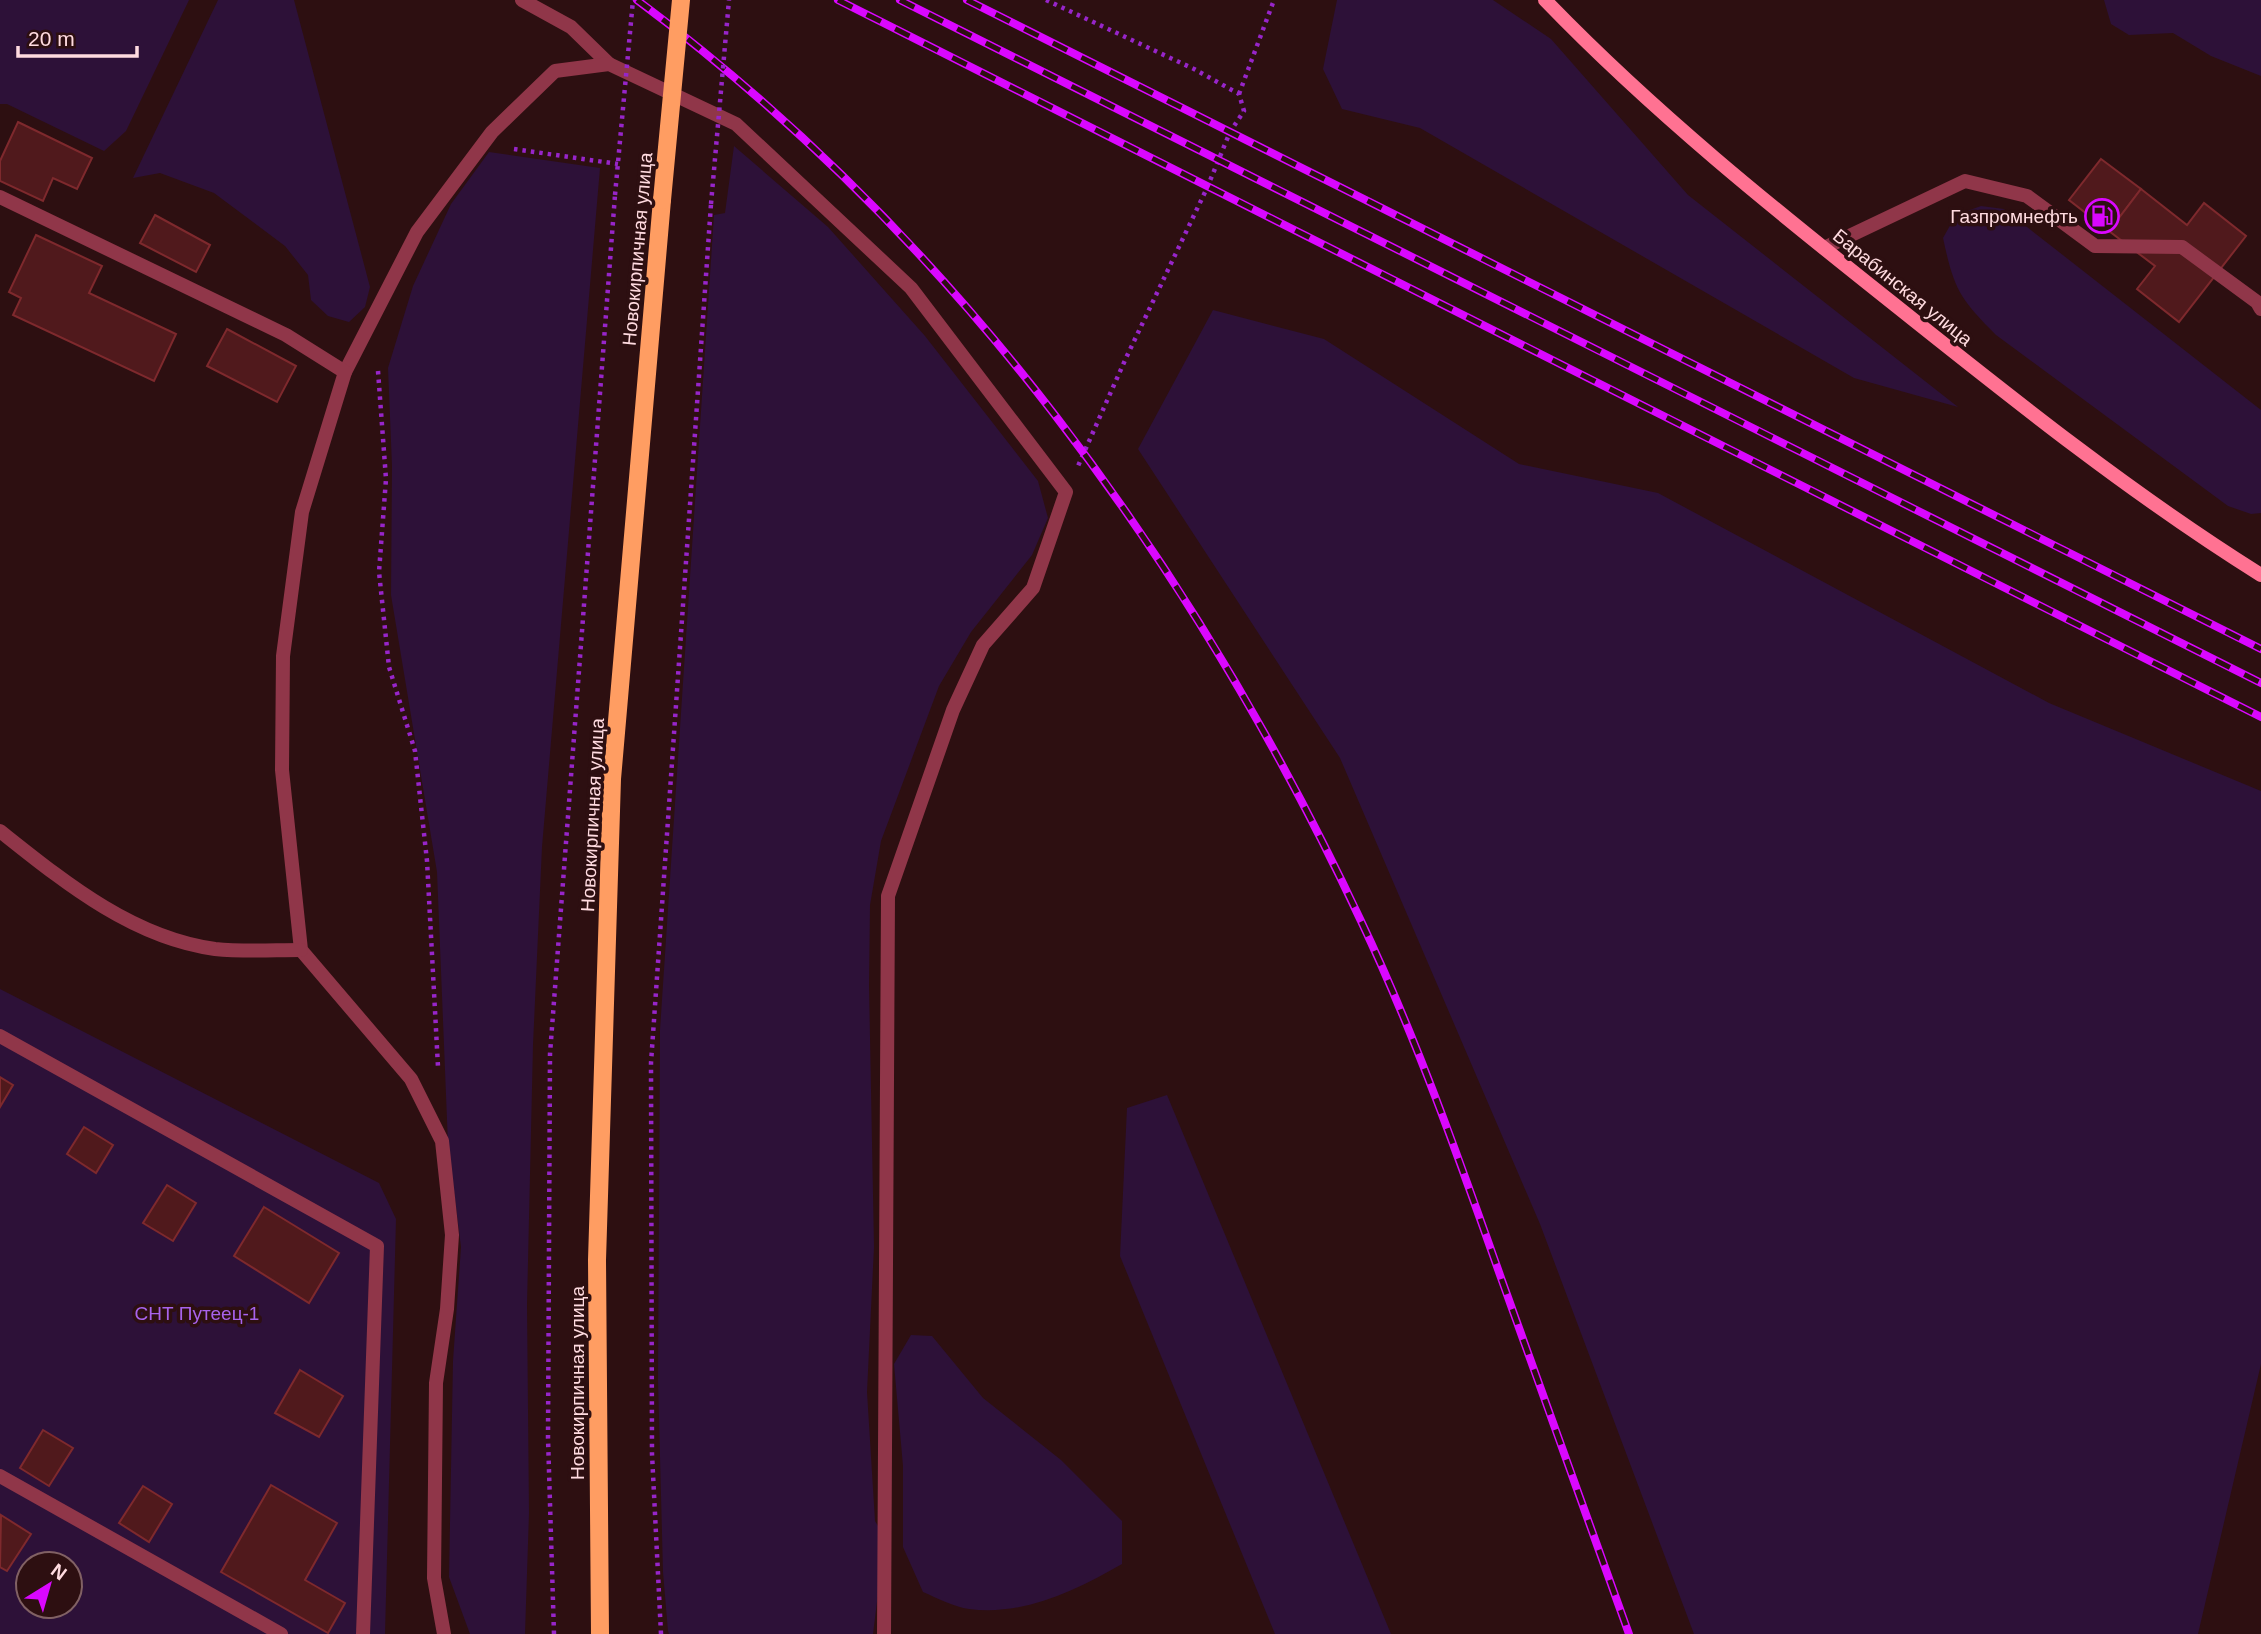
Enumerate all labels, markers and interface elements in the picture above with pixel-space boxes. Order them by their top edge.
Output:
scale bar [18,14,136,58]
text: 20 m [28,27,75,50]
street label: Новокирпичная улица [619,151,656,347]
fuel station icon: Газпромнефть [2083,197,2121,235]
place label: Газпромнефть [1950,206,2078,227]
street label: Барабинская улица [1829,225,1977,350]
street label: Новокирпичная улица [577,717,608,912]
street label: Новокирпичная улица [567,1286,588,1480]
park label: СНТ Путеец-1 [135,1303,259,1324]
north arrow [14,1550,84,1620]
text: N [47,1559,71,1584]

